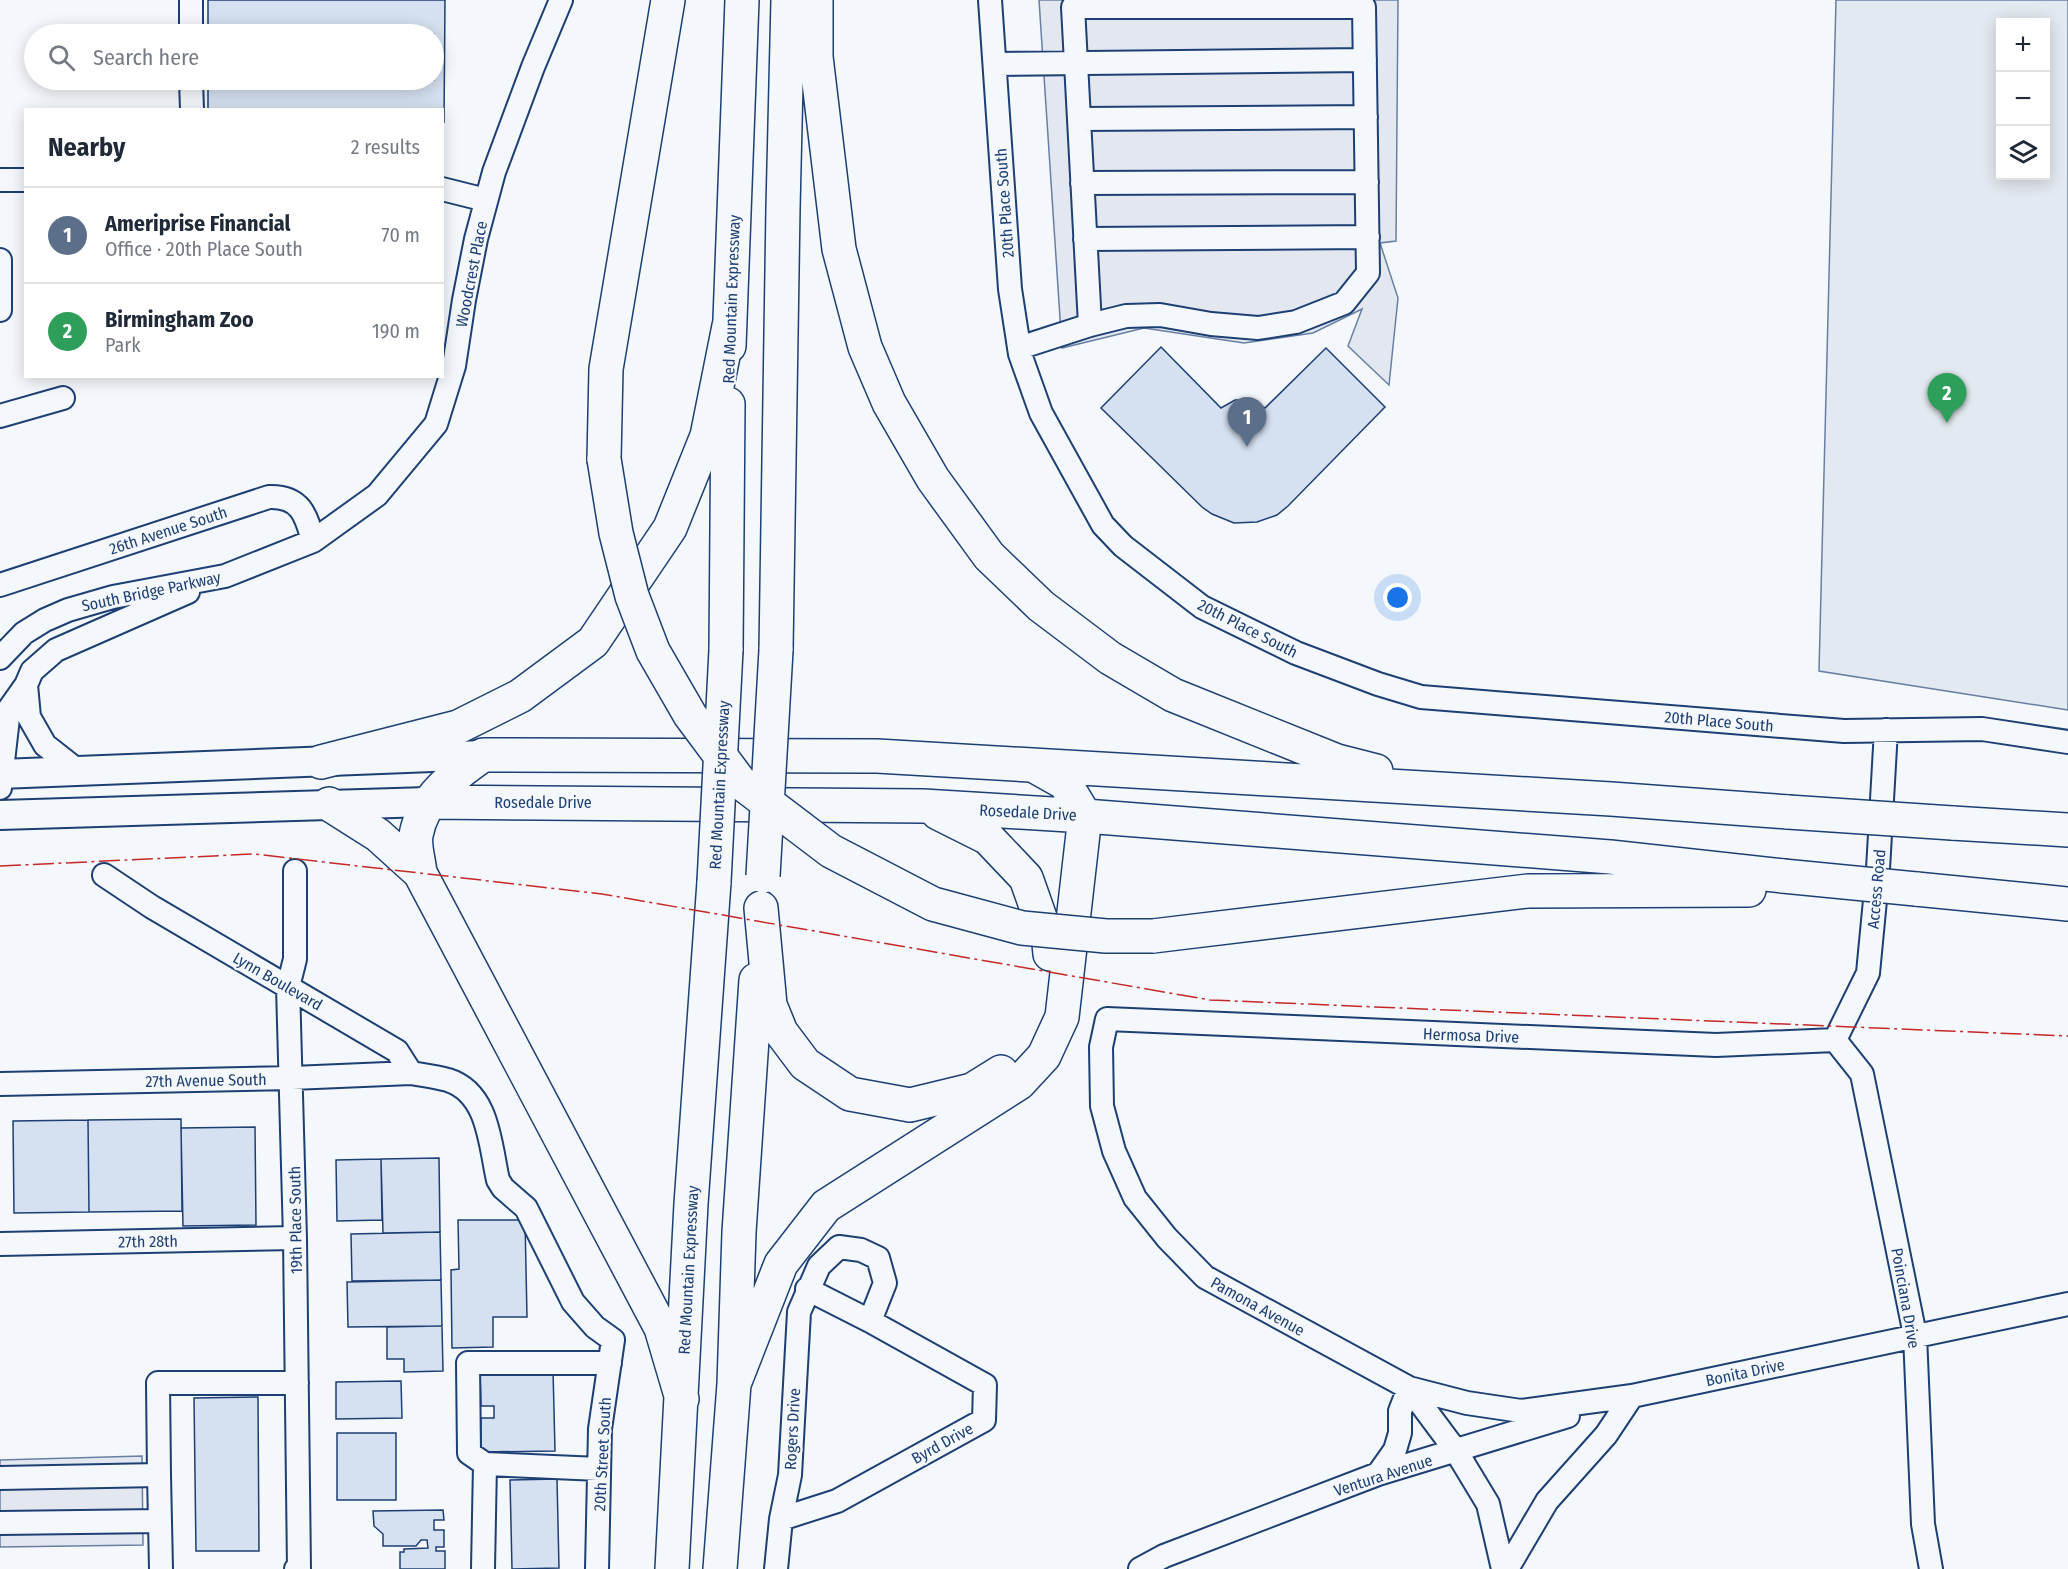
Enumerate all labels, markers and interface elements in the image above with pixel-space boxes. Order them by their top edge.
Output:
map controls [1996,18,2050,180]
button: + [1996,18,2050,72]
search box [24,24,444,90]
icon: search [45,41,78,74]
text: Search here [93,44,199,71]
button: − [1996,72,2050,126]
button: layers [1996,126,2050,180]
text: Nearby [48,132,125,163]
text: 2 results [351,135,420,159]
street label: 20th Place South [991,148,1018,258]
text: Ameriprise Financial [105,210,291,237]
street label: Red Mountain Expressway [719,213,744,384]
street label: Woodcrest Place [452,219,491,329]
text: 1 [63,223,72,247]
text: 70 m [382,223,420,247]
text: Office · 20th Place South [105,237,303,261]
text: Birmingham Zoo [105,306,254,333]
text: 2 [63,319,72,343]
text: 190 m [372,319,420,343]
text: Park [105,333,141,357]
pin: 2 [1928,374,1966,423]
pin: 1 [1228,398,1266,447]
street label: 26th Avenue South [107,502,229,558]
street label: South Bridge Parkway [80,567,223,615]
your location [1383,583,1412,612]
street label: 20th Place South [1195,595,1301,662]
street label: Red Mountain Expressway [706,699,733,870]
street label: 20th Place South [1664,707,1774,736]
street label: Rosedale Drive [494,793,592,812]
street label: Rosedale Drive [979,800,1077,825]
street label: Access Road [1864,848,1889,930]
street label: Lynn Boulevard [230,948,326,1015]
street label: Hermosa Drive [1423,1024,1519,1047]
street label: 27th Avenue South [145,1070,267,1091]
street label: 19th Place South [285,1166,306,1274]
street label: Red Mountain Expressway [675,1184,702,1355]
street label: 27th 28th [118,1231,178,1252]
street label: Poinciana Drive [1887,1247,1924,1350]
street label: Pamona Avenue [1208,1273,1308,1340]
street label: Bonita Drive [1704,1355,1786,1390]
street label: Rogers Drive [781,1388,804,1470]
street label: 20th Street South [590,1396,615,1512]
street label: Byrd Drive [908,1419,976,1468]
street label: Ventura Avenue [1331,1451,1435,1500]

